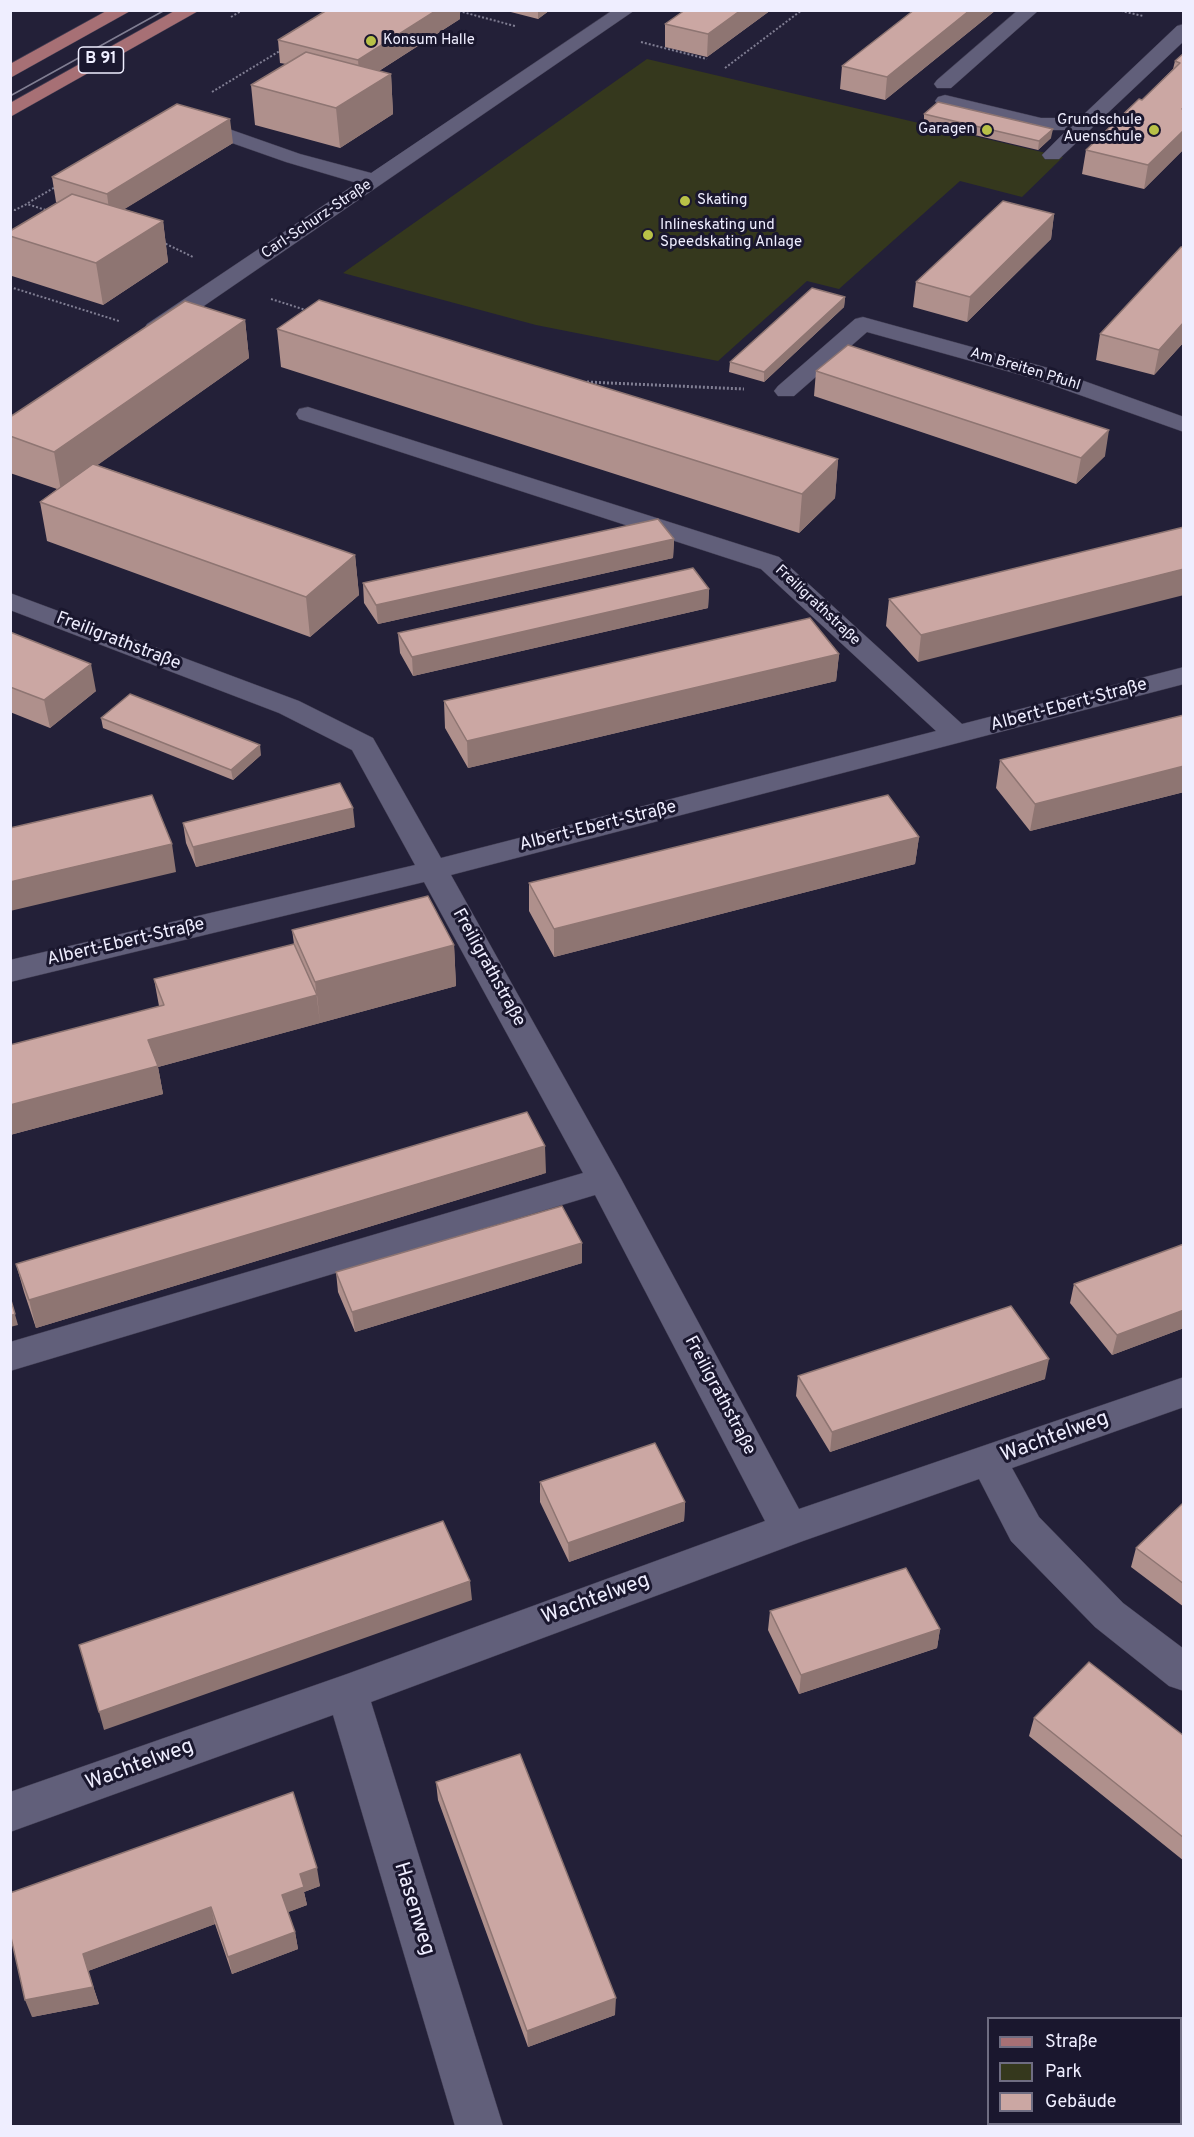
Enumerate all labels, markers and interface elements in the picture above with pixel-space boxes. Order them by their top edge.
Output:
place label: Konsum Halle [383,32,475,50]
marker: Konsum Halle [364,34,378,48]
road number: B 91 [78,47,124,73]
place label: Grundschule Auenschule [1057,112,1142,147]
place label: Garagen [918,121,975,139]
marker: Garagen [980,123,994,137]
marker: Grundschule Auenschule [1147,123,1161,137]
street label: Carl-Schurz-Straße [258,176,376,264]
place label: Skating [697,192,748,210]
marker: Skating [678,194,692,208]
place label: Inlineskating und Speedskating Anlage [660,217,802,252]
marker: Inlineskating und Speedskating Anlage [641,228,655,242]
street label: Am Breiten Pfuhl [968,345,1082,395]
street label: Freiligrathstraße [771,562,863,650]
street label: Freiligrathstraße [53,608,183,676]
street label: Albert-Ebert-Straße [988,675,1150,737]
street label: Albert-Ebert-Straße [517,797,679,857]
street label: Freiligrathstraße [447,905,529,1031]
street label: Albert-Ebert-Straße [45,914,207,972]
street label: Freiligrathstraße [679,1333,759,1459]
street label: Wachtelweg [997,1407,1113,1469]
street label: Wachtelweg [538,1569,654,1631]
street label: Wachtelweg [82,1735,198,1797]
street label: Hasenweg [387,1859,439,1959]
legend [987,2017,1182,2125]
text: Straße [1045,2031,1097,2054]
text: Park [1045,2061,1082,2084]
text: Gebäude [1045,2091,1117,2114]

